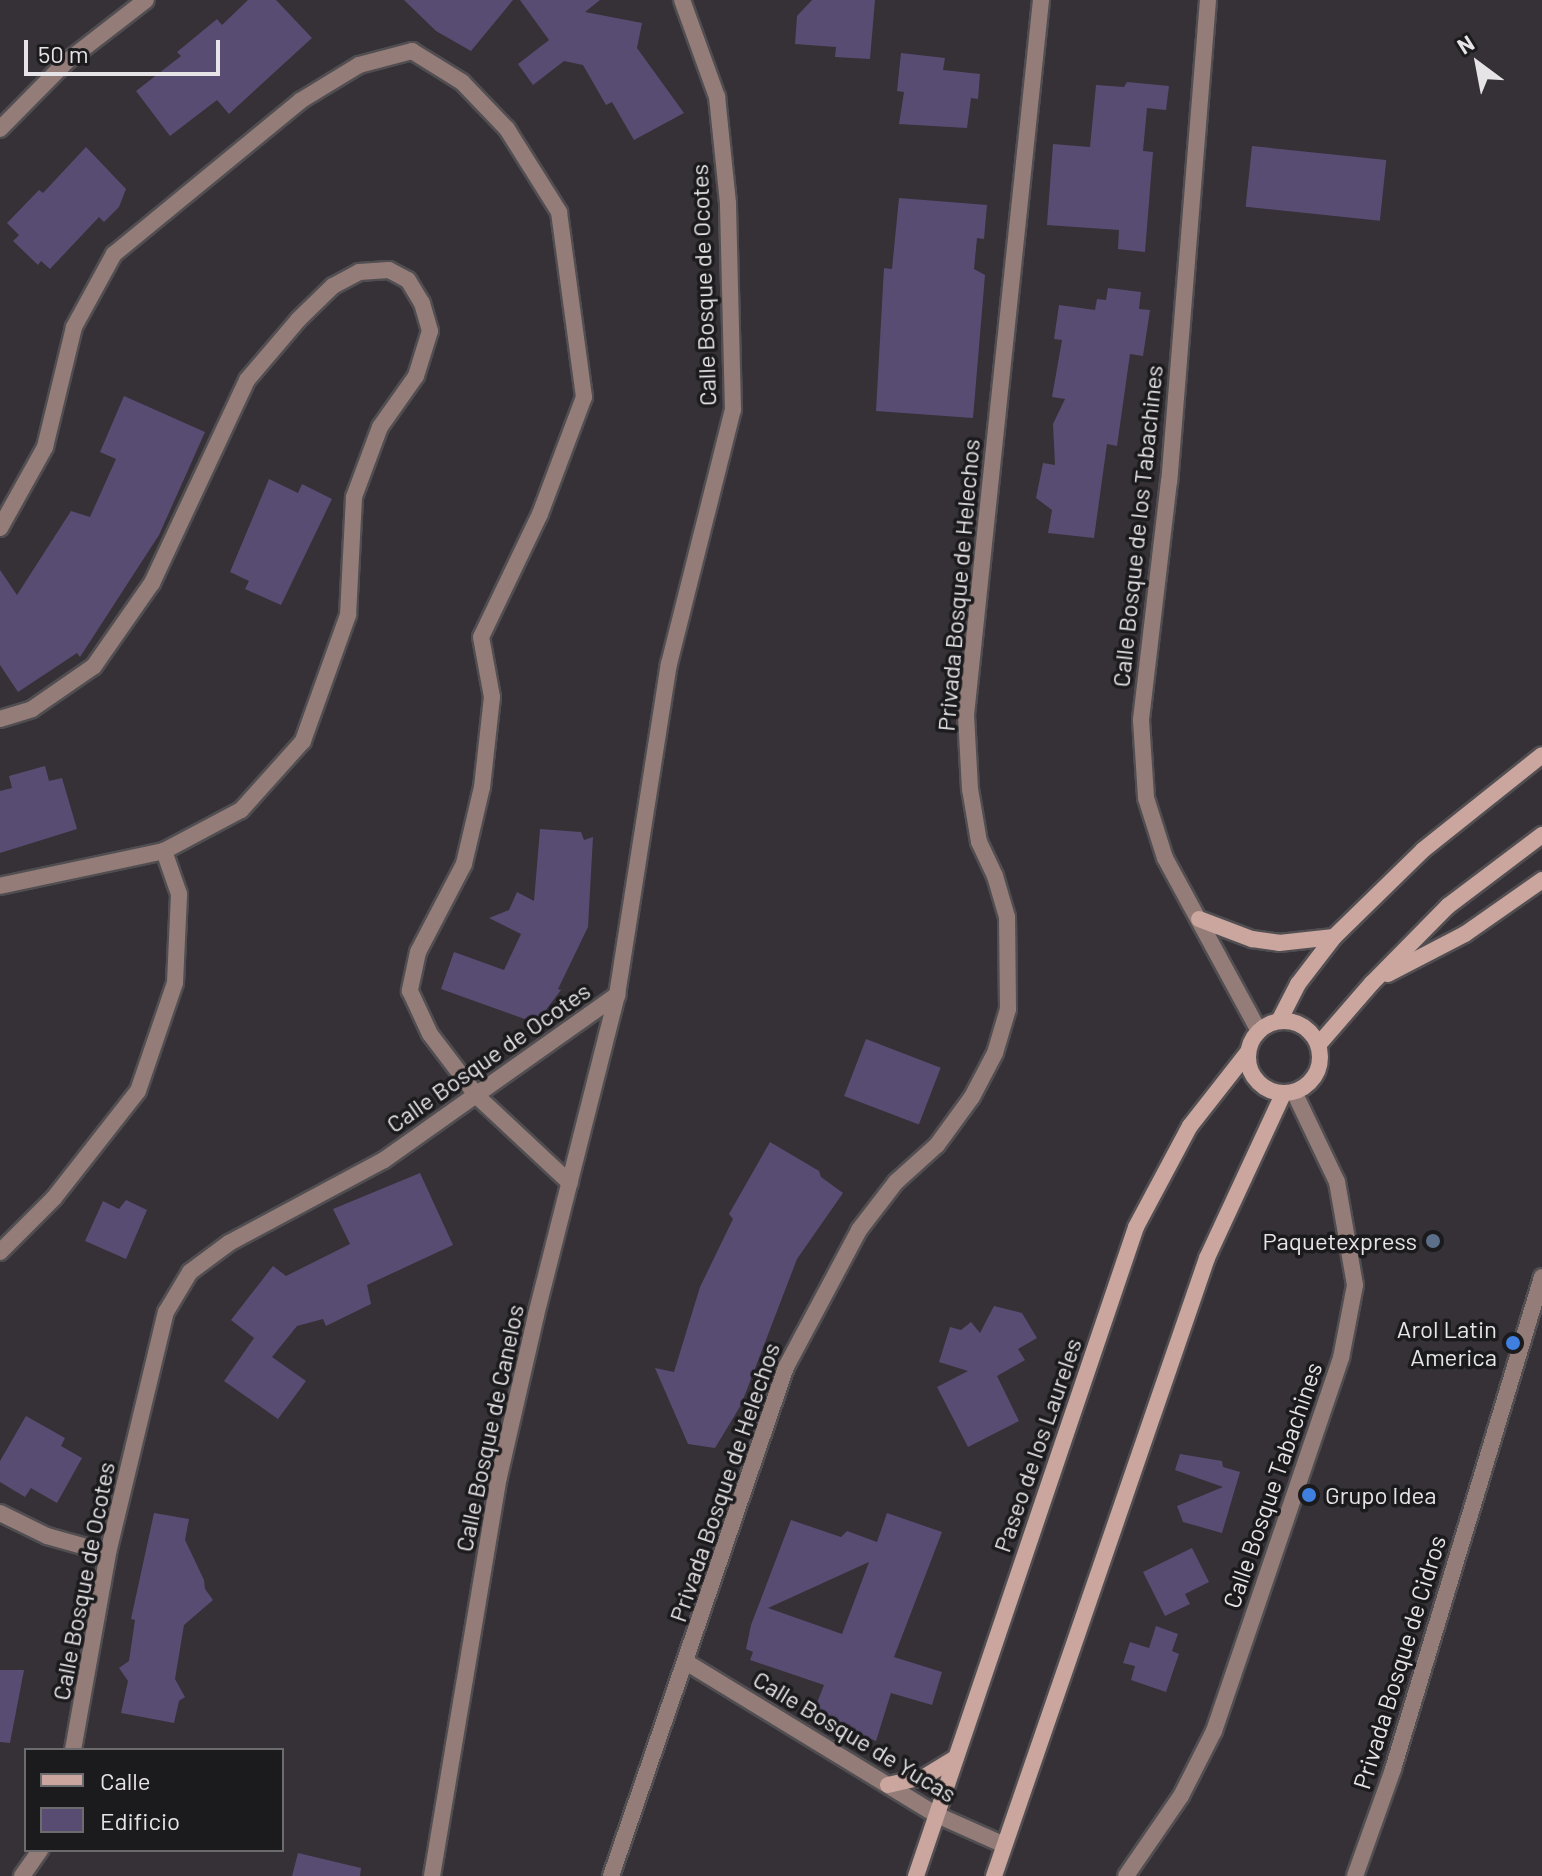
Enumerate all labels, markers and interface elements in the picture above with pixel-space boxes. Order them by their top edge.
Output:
scale bar [28,24,224,74]
north arrow [1438,24,1518,104]
text: N [1452,29,1478,59]
text: 50 m [38,39,89,68]
street label: Calle Bosque de Ocotes [684,164,722,406]
street label: Calle Bosque de los Tabachines [1106,364,1168,688]
street label: Privada Bosque de Helechos [931,438,985,732]
street label: Calle Bosque de Ocotes [381,976,595,1138]
place label: Paquetexpress [1262,1227,1417,1255]
marker: Paquetexpress [1424,1232,1442,1250]
street label: Calle Bosque de Canelos [449,1302,529,1554]
place label: Arol Latin America [1397,1315,1497,1371]
street label: Paseo de los Laureles [987,1334,1087,1556]
marker: Arol Latin America [1504,1334,1522,1352]
street label: Privada Bosque de Helechos [663,1339,785,1625]
street label: Calle Bosque Tabachines [1216,1358,1328,1612]
street label: Calle Bosque de Ocotes [46,1459,120,1703]
place label: Grupo Idea [1325,1481,1437,1509]
marker: Grupo Idea [1300,1486,1318,1504]
street label: Privada Bosque de Cidros [1347,1532,1451,1792]
street label: Calle Bosque de Yucas [748,1664,962,1808]
legend [24,1748,284,1852]
text: Calle [100,1766,151,1795]
text: Edificio [100,1806,180,1835]

